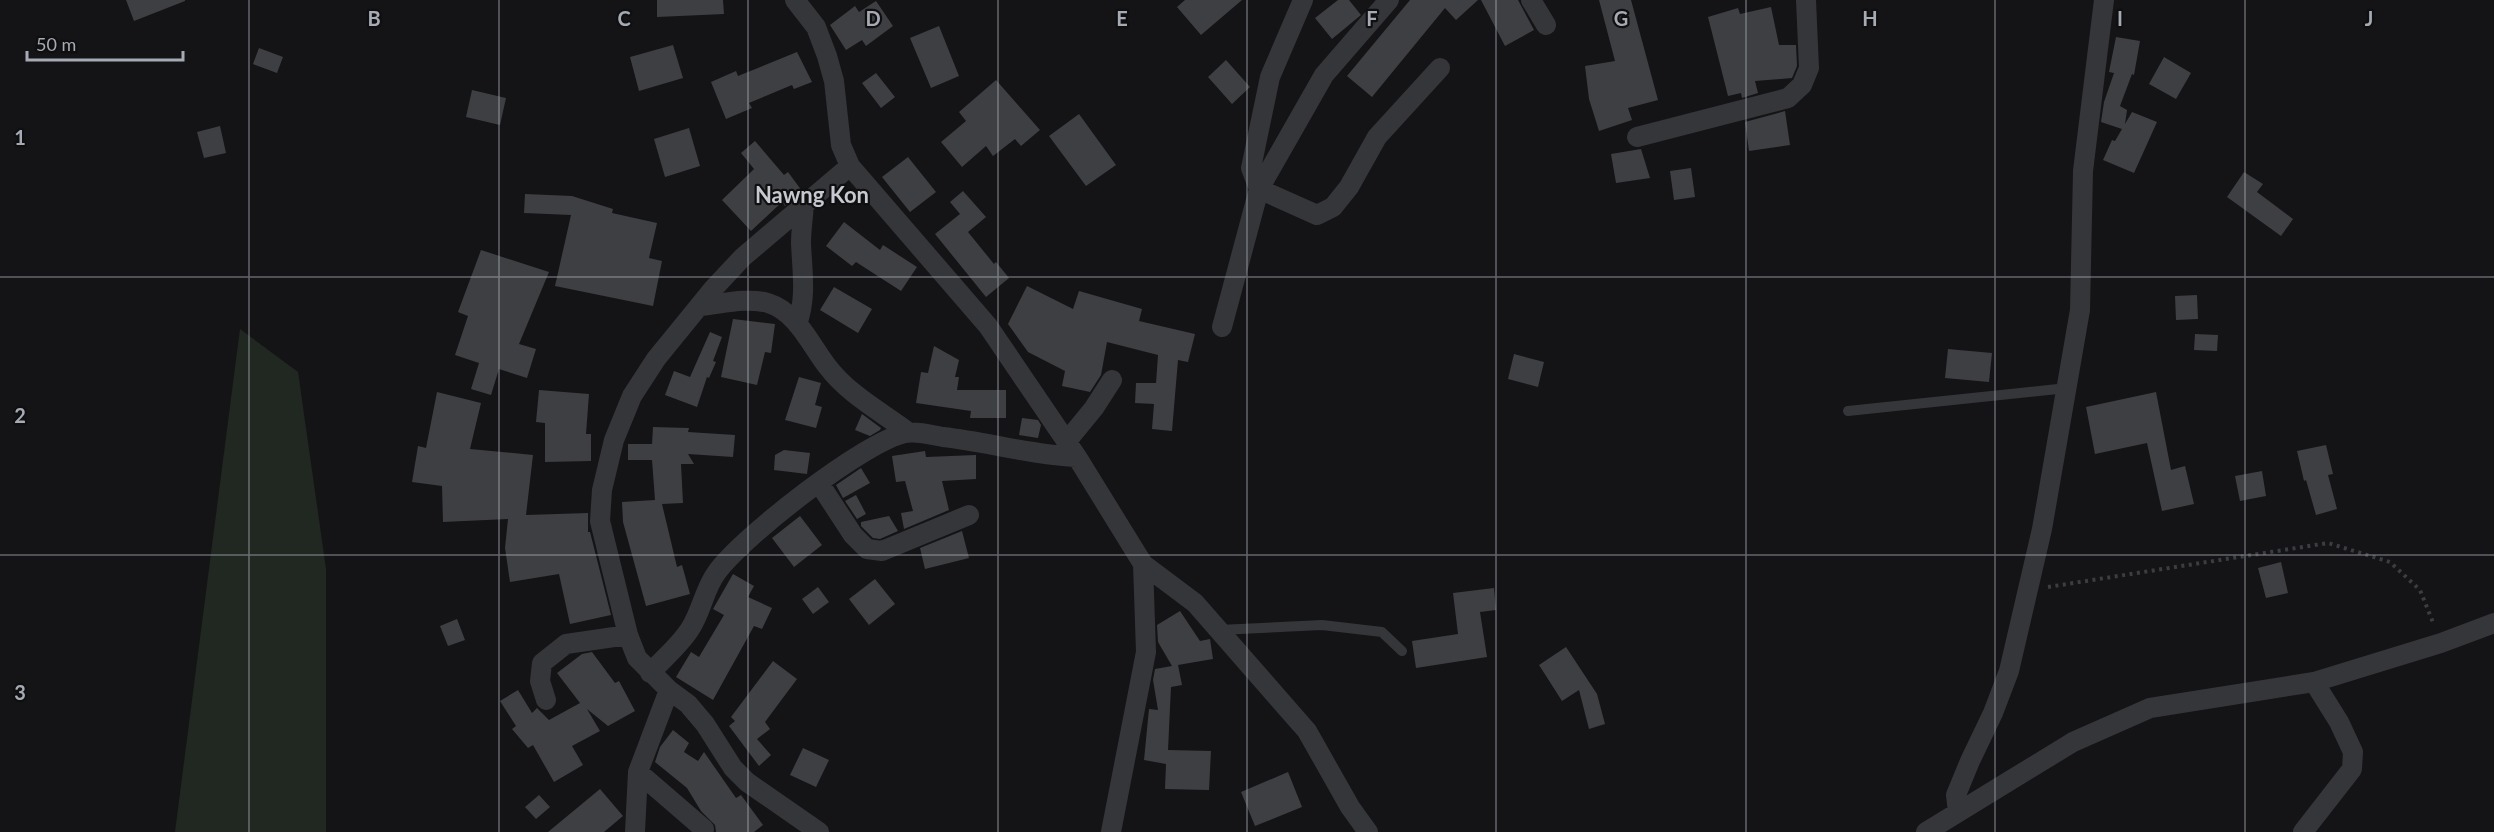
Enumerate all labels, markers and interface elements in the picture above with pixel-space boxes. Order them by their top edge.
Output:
text: B [367,6,381,30]
text: C [617,6,631,30]
text: D [865,6,881,30]
text: E [1116,6,1128,30]
text: F [1366,6,1378,30]
text: G [1614,6,1628,30]
text: H [1862,6,1878,30]
text: I [2117,6,2123,30]
text: J [2365,6,2373,30]
scale bar [27,24,183,62]
text: 50 m [36,33,76,55]
text: 1 [14,125,26,149]
district label: Nawng Kon [755,181,869,208]
text: 2 [14,403,26,427]
text: 3 [14,680,26,704]

